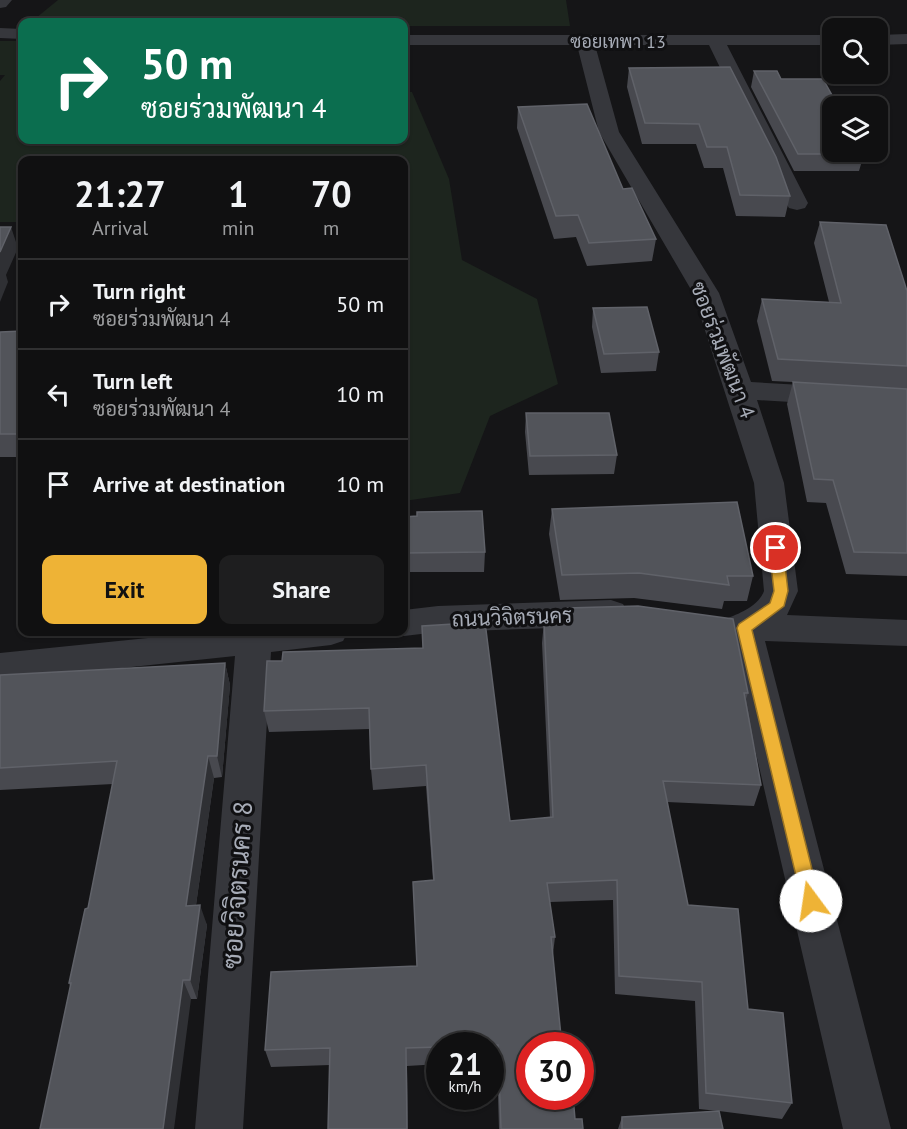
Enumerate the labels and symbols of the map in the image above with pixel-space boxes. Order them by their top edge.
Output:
street label: ซอยเทพา 13 [570,30,666,53]
street label: ซอยร่วมพัฒนา 4 [685,278,761,422]
pin [750,522,801,573]
street label: ถนนวิจิตรนคร [451,601,573,633]
street label: ซอยวิจิตรนคร 8 [215,800,259,970]
position arrow [779,869,843,933]
speed limit sign: 30 [516,1032,594,1110]

